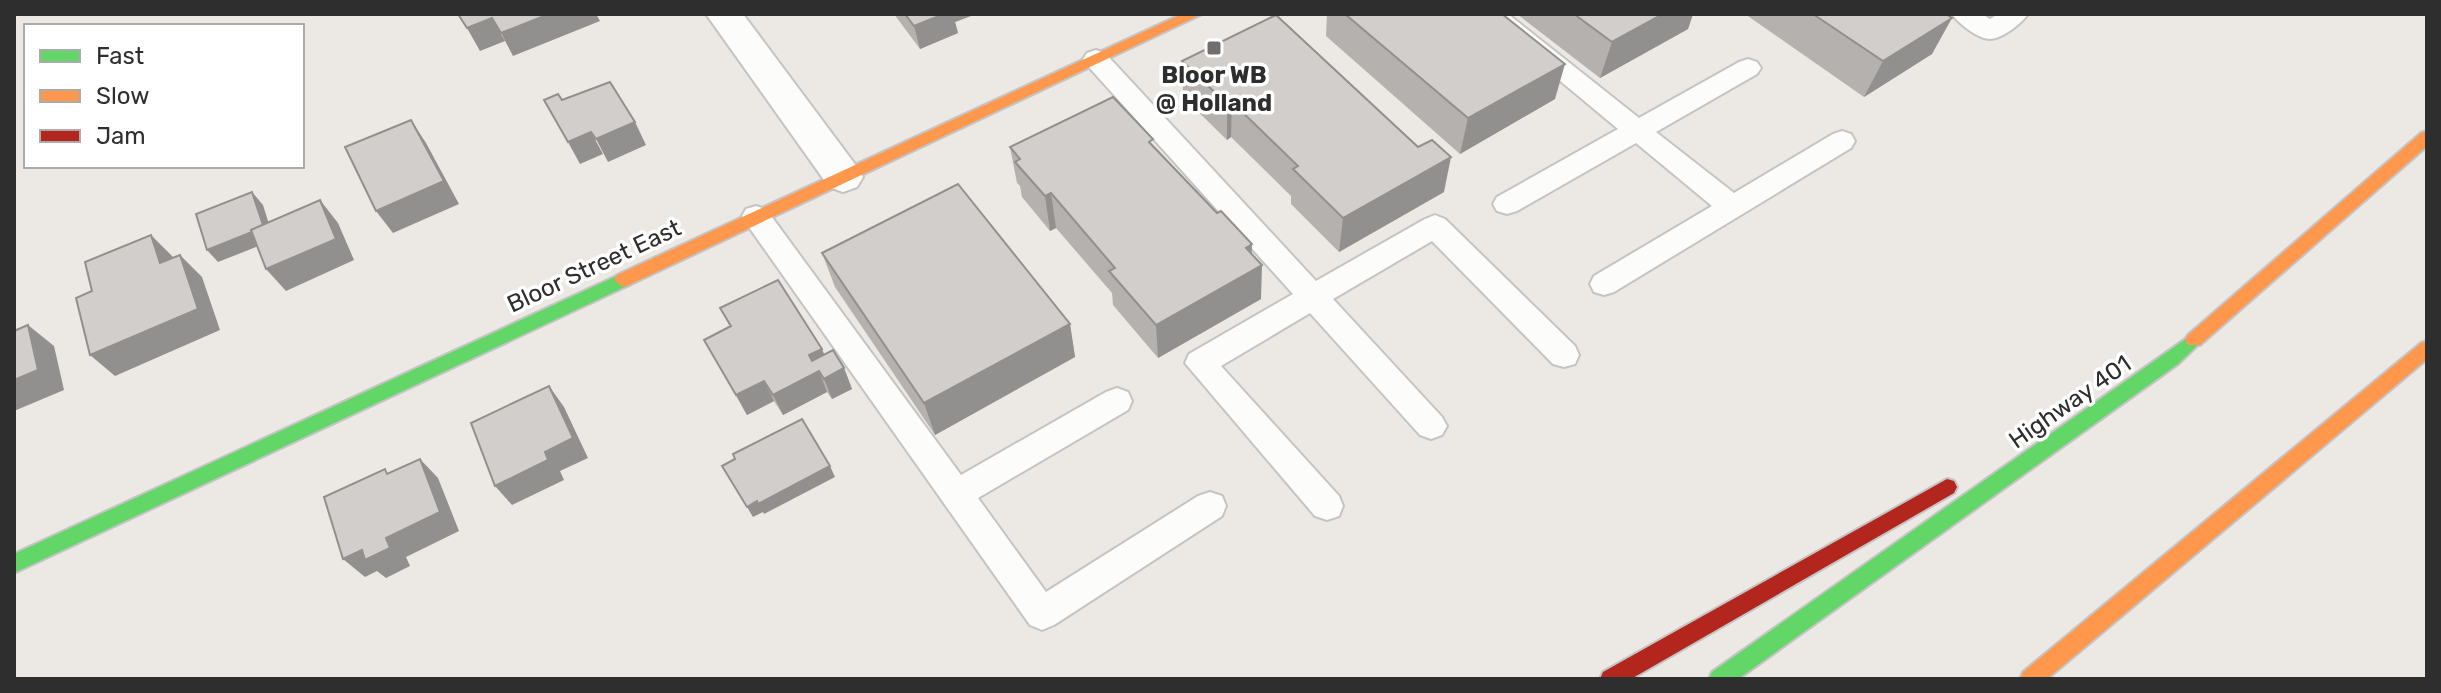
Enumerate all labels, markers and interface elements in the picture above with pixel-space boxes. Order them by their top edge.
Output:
legend [24,24,304,168]
marker: Bloor WB @ Holland [1205,39,1223,57]
text: Fast [96,42,144,70]
place label: Bloor WB @ Holland [1156,61,1272,117]
text: Slow [96,82,149,110]
text: Jam [96,122,146,150]
street label: Bloor Street East [503,213,685,319]
street label: Highway 401 [2004,350,2136,454]

